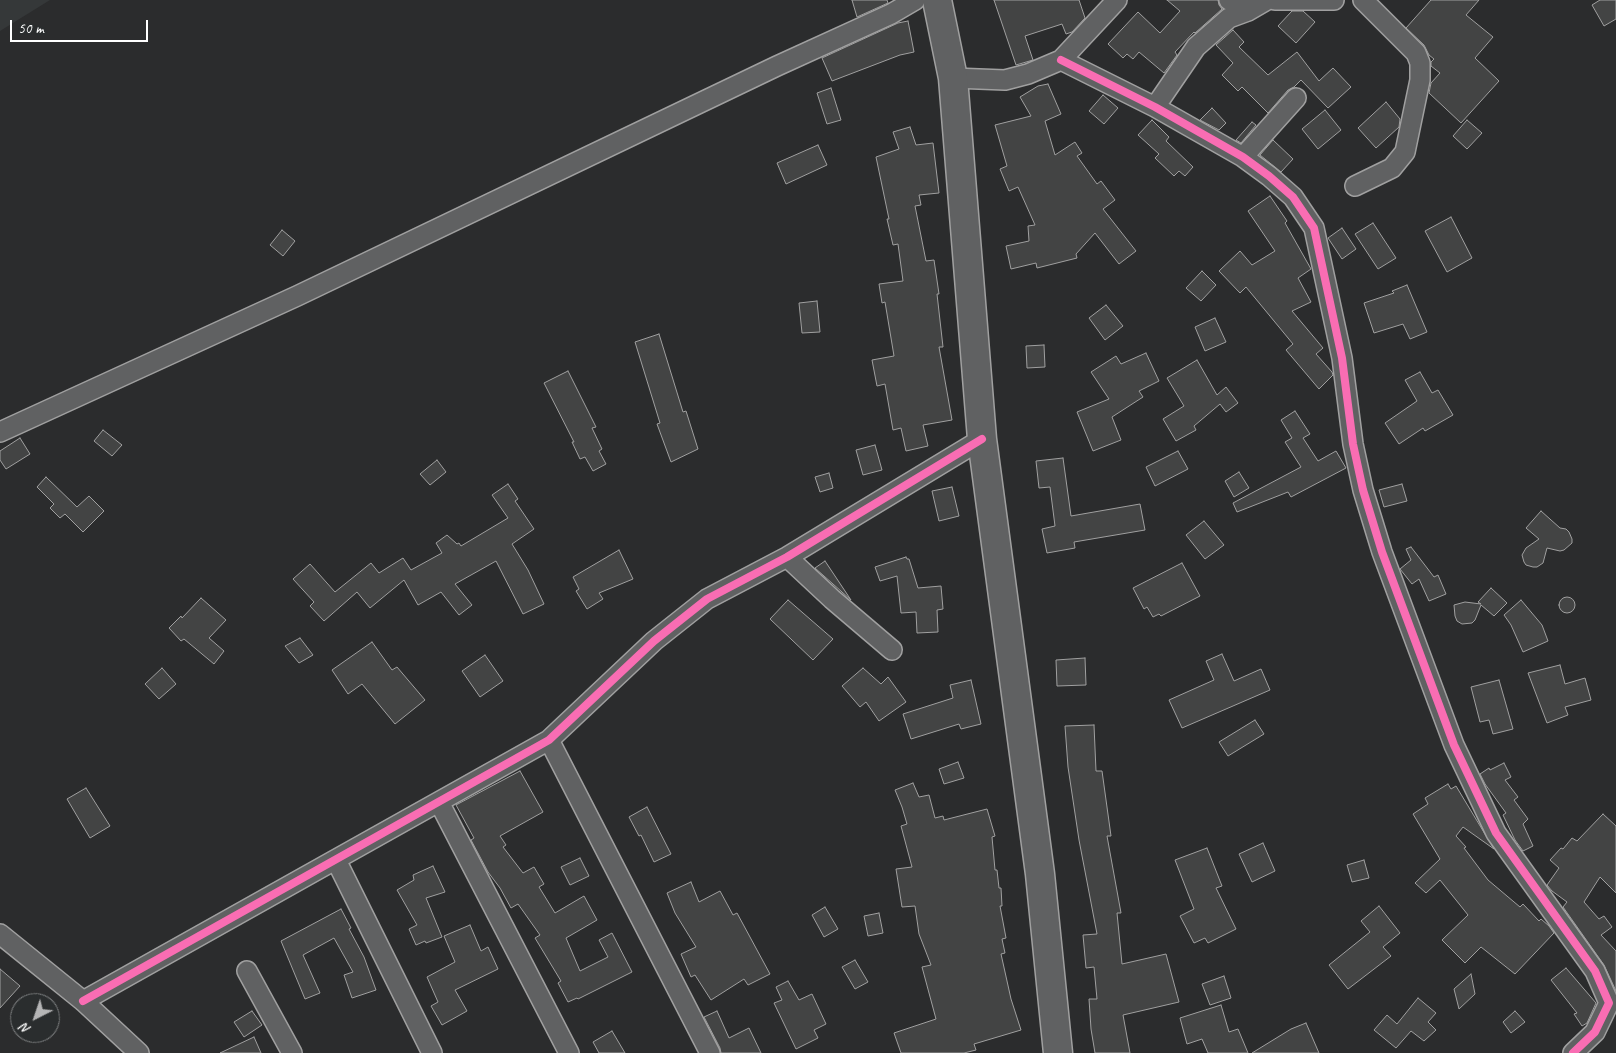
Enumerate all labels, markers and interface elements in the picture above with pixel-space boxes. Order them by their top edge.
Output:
scale bar [12,10,150,42]
text: 50 m [18,19,44,38]
north arrow [10,993,60,1043]
text: N [17,1020,34,1038]

